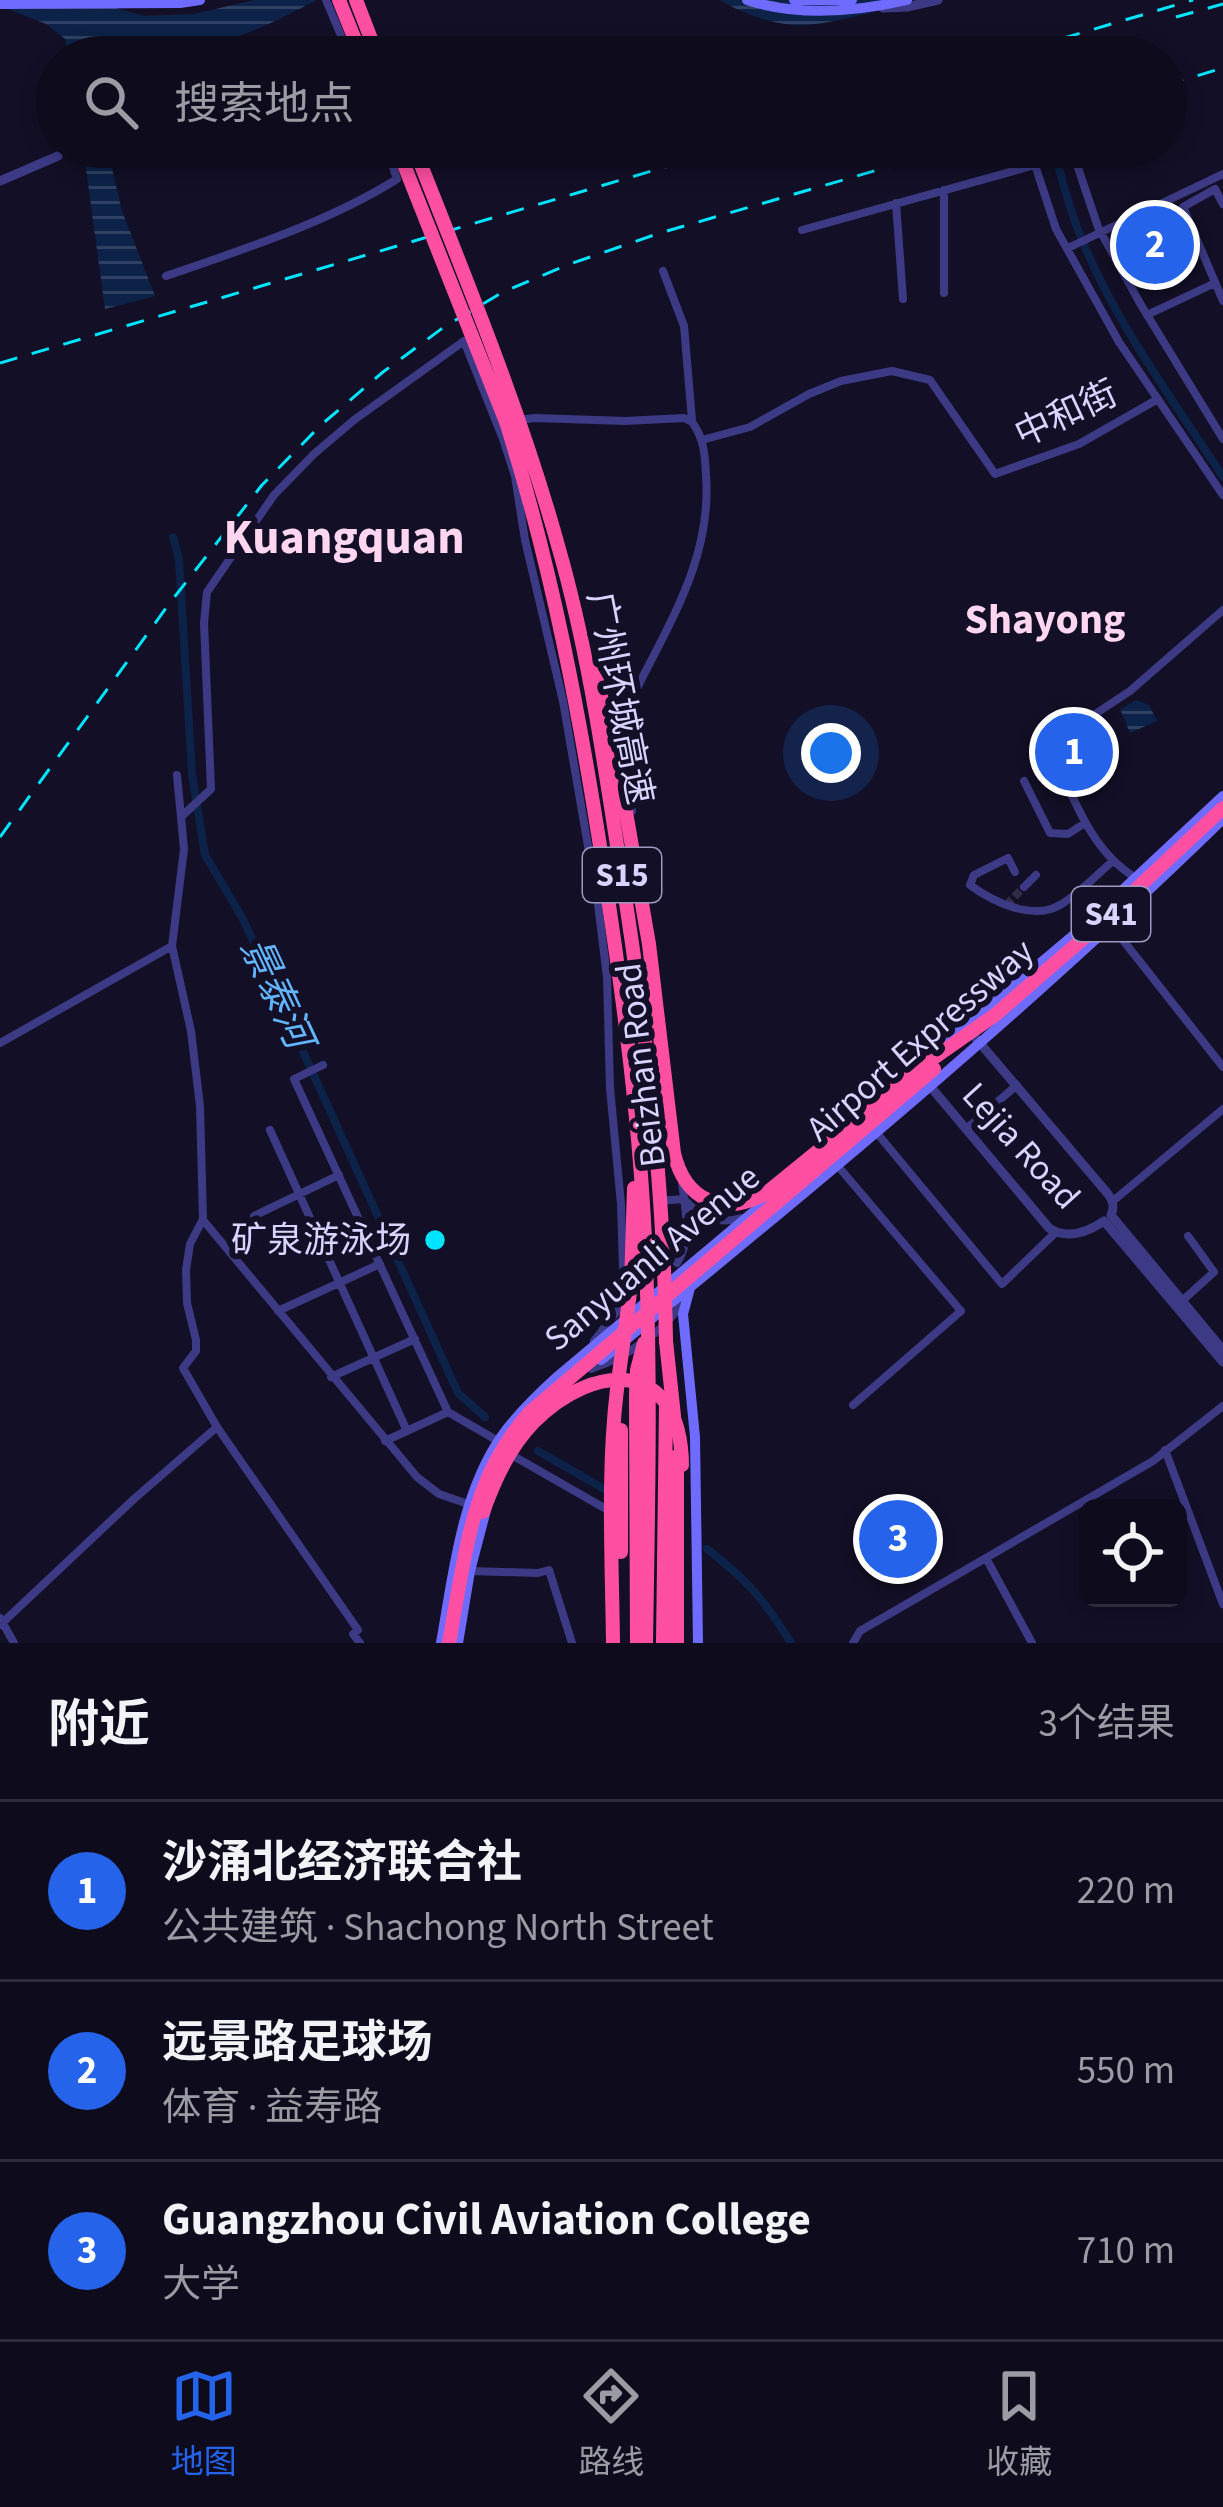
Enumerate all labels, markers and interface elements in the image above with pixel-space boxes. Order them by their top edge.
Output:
search box [36,36,1187,168]
icon: search [78,69,144,135]
text: 搜索地点 [174,73,354,137]
pin: 2 [1116,200,1194,290]
street label: 中和街 [1006,368,1126,460]
district label: Kuangquan [223,504,465,572]
street label: 广州环城高速 [574,587,666,809]
district label: Shayong [965,590,1125,650]
pin: 1 [1035,707,1113,797]
your location [801,723,861,783]
road number: S15 [583,848,661,902]
road number: S41 [1072,887,1150,941]
street label: Airport Expressway [795,927,1045,1153]
water label: 景泰河 [226,928,329,1064]
street label: Beizhan Road [603,960,679,1170]
street label: Lejia Road [950,1071,1092,1221]
street label: Sanyuanli Avenue [533,1152,771,1364]
place label: 矿泉游泳场 [231,1215,411,1266]
marker: 矿泉游泳场 [422,1227,448,1253]
pin: 3 [859,1494,937,1584]
map controls [1079,1499,1187,1607]
button: locate [1079,1499,1187,1607]
text: 附近 [48,1689,150,1761]
text: 3个结果 [1039,1696,1175,1752]
text: 沙涌北经济联合社 [162,1831,522,1895]
text: 1 [77,1863,97,1919]
text: 220 m [1077,1863,1175,1919]
text: 公共建筑 · Shachong North Street [162,1900,714,1956]
text: 远景路足球场 [162,2011,432,2075]
text: 2 [77,2043,97,2099]
text: 550 m [1077,2043,1175,2099]
text: 体育 · 益寿路 [162,2080,382,2136]
text: Guangzhou Civil Aviation College [162,2188,811,2252]
text: 3 [77,2223,97,2279]
text: 710 m [1077,2223,1175,2279]
text: 大学 [162,2257,240,2313]
tab: 地图 [171,2363,237,2486]
tab: 路线 [578,2363,644,2486]
tab: 收藏 [986,2363,1052,2486]

